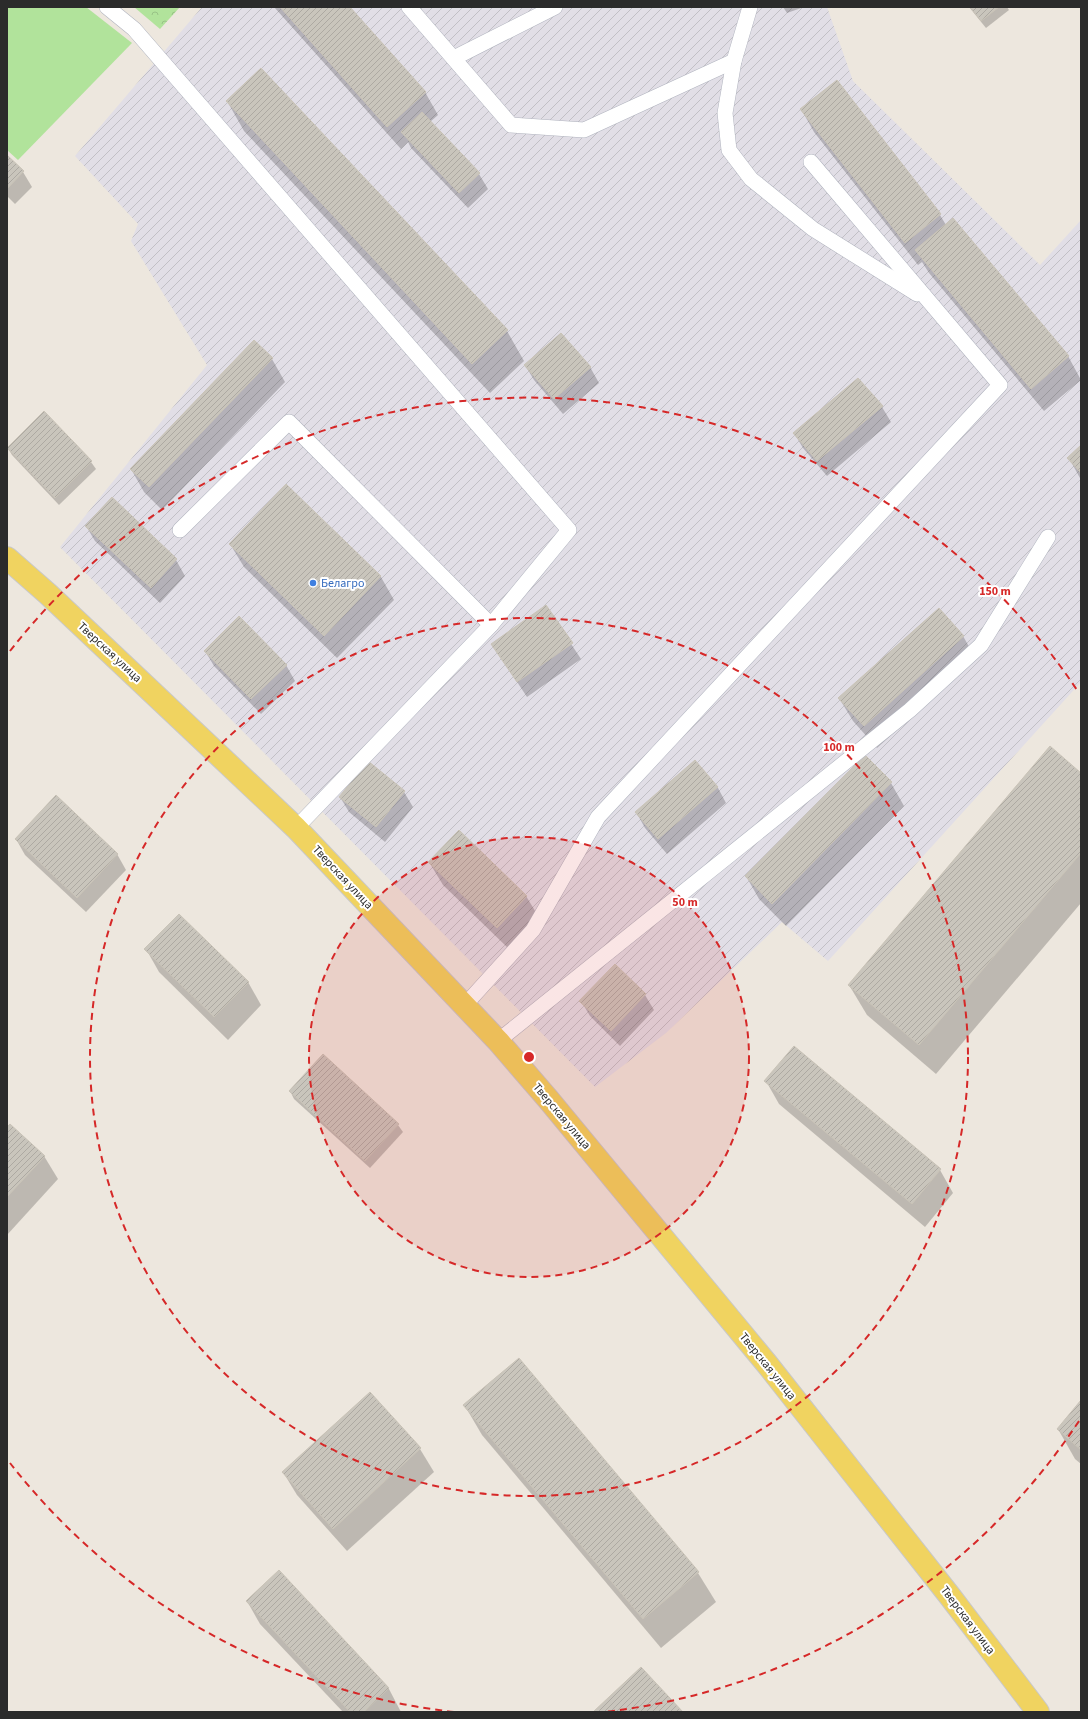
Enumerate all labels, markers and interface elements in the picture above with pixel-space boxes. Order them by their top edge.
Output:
place label: Белагро [321,575,364,592]
marker: Белагро [308,578,318,588]
text: 150 m [979,583,1011,600]
street label: Тверская улица [74,618,145,687]
text: 100 m [823,739,855,756]
street label: Тверская улица [308,842,377,913]
text: 50 m [672,894,698,911]
centre of rings [522,1050,536,1064]
street label: Тверская улица [529,1079,594,1153]
street label: Тверская улица [735,1329,800,1404]
street label: Тверская улица [936,1582,999,1658]

